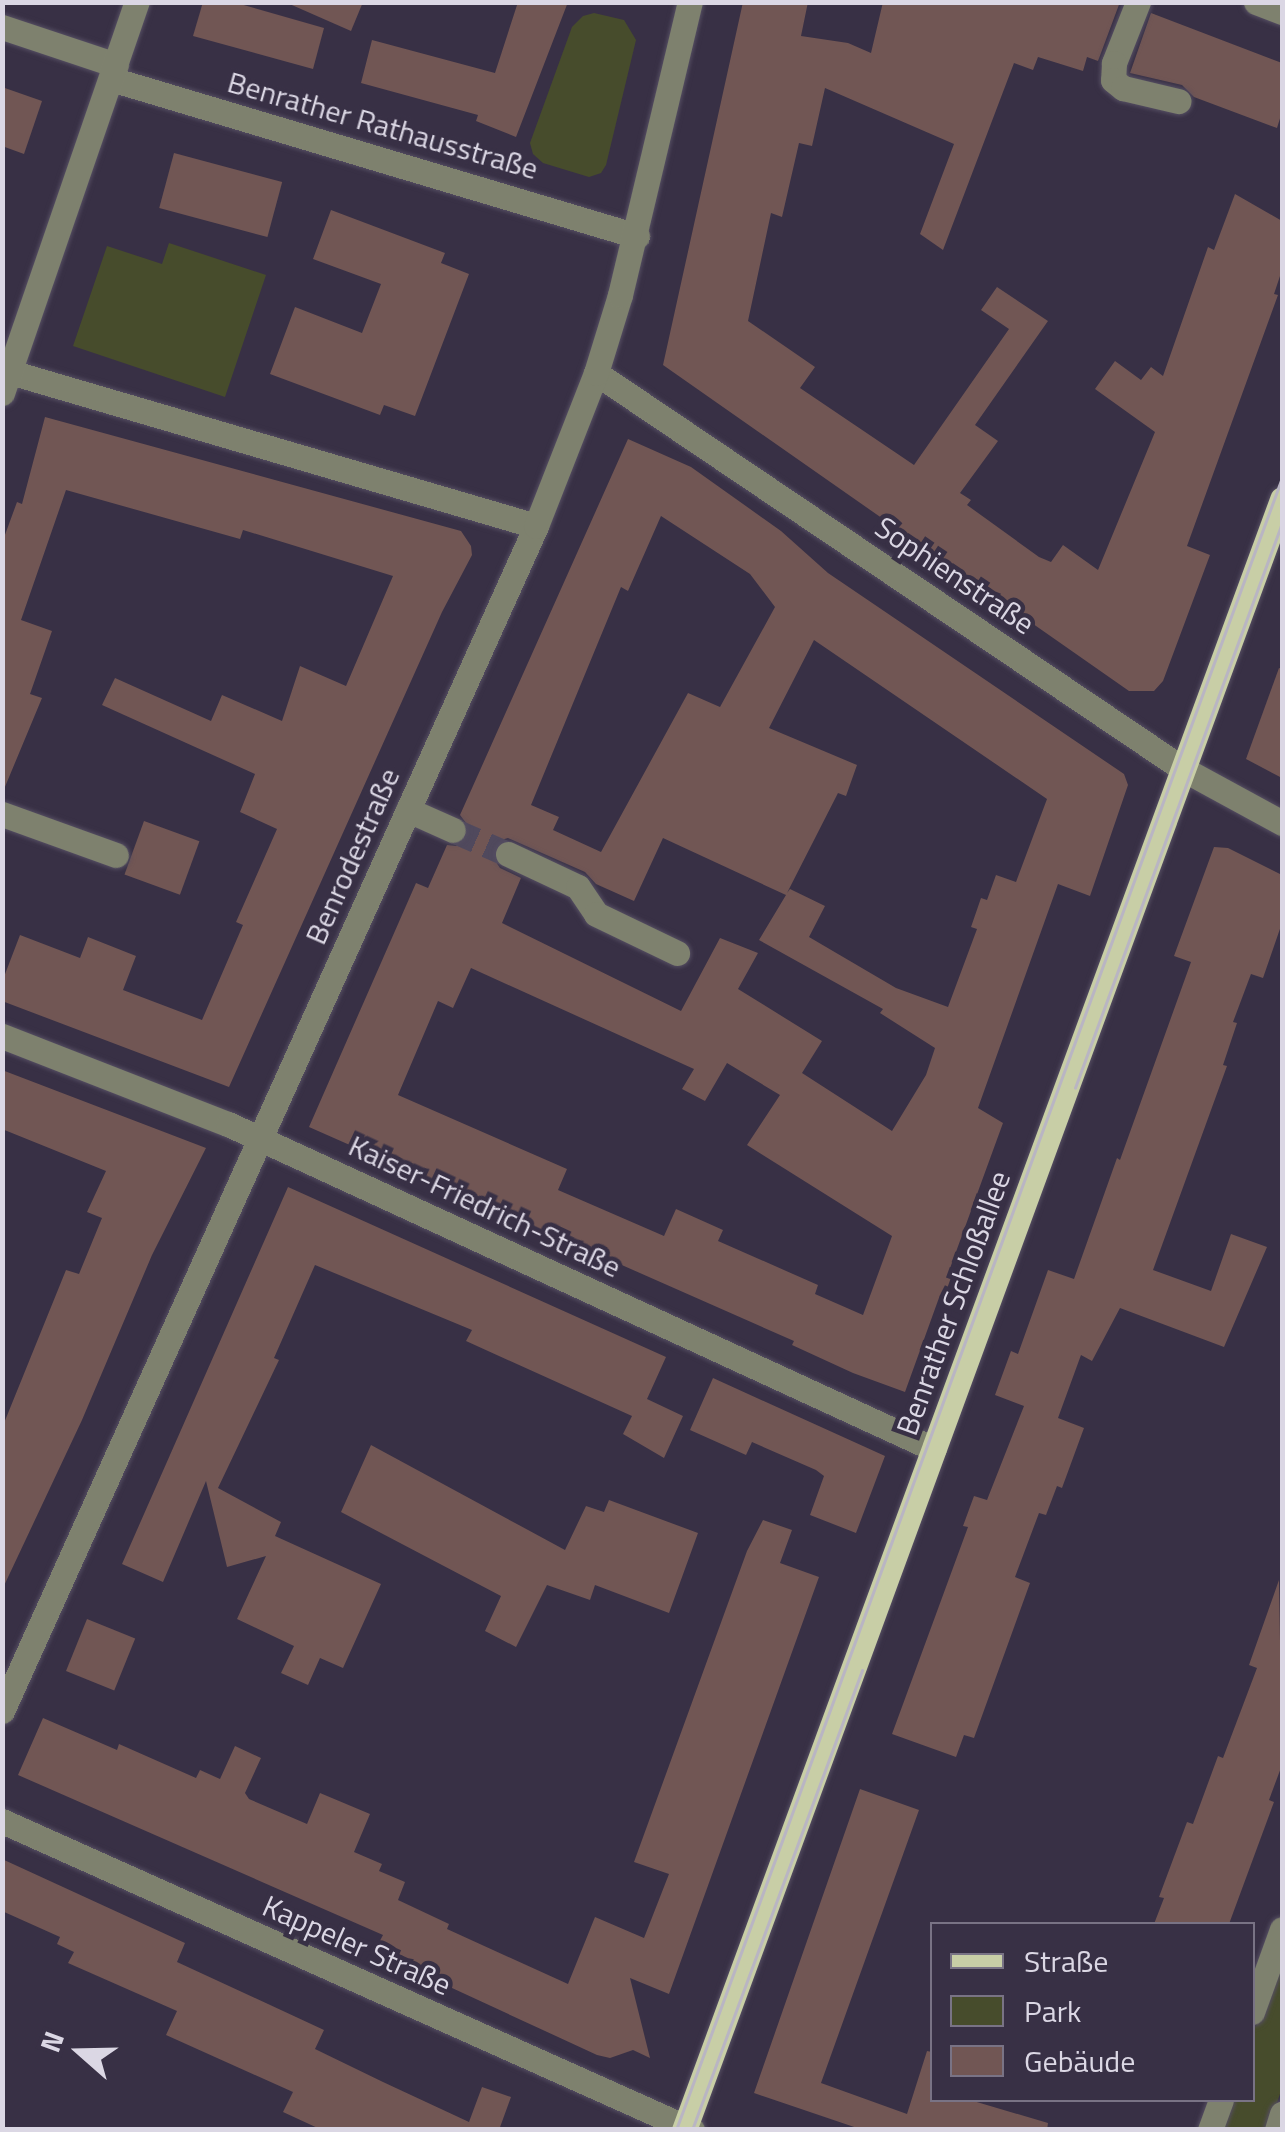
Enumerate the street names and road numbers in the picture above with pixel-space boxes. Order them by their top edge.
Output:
street label: Benrather Rathausstraße [224,63,542,187]
street label: Sophienstraße [869,509,1041,641]
street label: Benrodestraße [297,762,407,950]
street label: Kaiser-Friedrich-Straße [343,1127,627,1285]
street label: Benrather Schloßallee [888,1166,1018,1440]
street label: Kappeler Straße [257,1887,457,2003]

